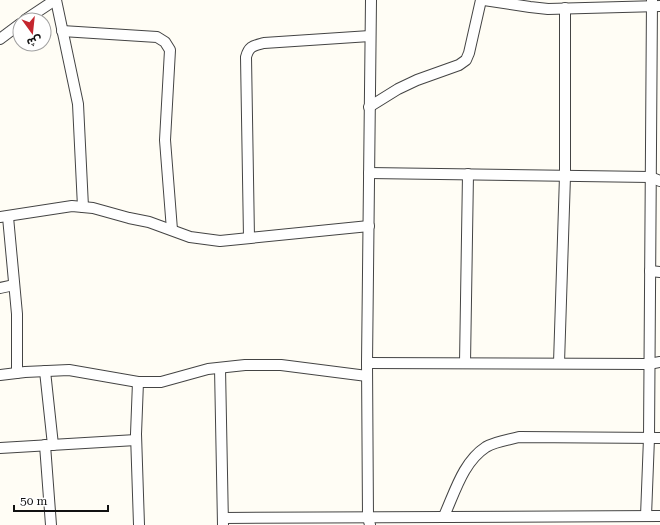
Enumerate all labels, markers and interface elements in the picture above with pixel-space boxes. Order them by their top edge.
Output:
north arrow [12,12,52,52]
text: ش [25,33,43,49]
scale bar [14,487,108,513]
text: 50 m [20,494,47,508]

